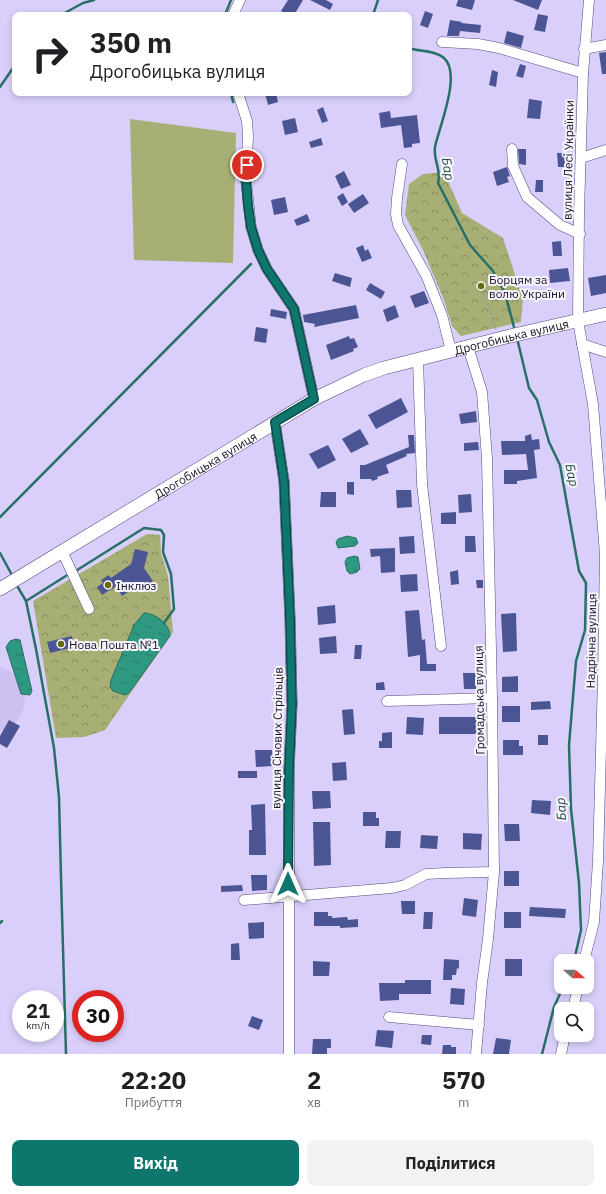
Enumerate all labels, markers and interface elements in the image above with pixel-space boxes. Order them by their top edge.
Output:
text: 350 m [90,24,172,61]
icon: right [24,28,76,80]
text: Дрогобицька вулиця [90,60,266,83]
street label: вулиця Лесі Українки [559,100,577,220]
pin [230,148,264,182]
icon: arrive [236,154,258,176]
water label: Бар [438,156,458,182]
place label: Борцям за волю України [489,272,565,301]
marker: Борцям за волю України [476,281,486,291]
street label: Дрогобицька вулиця [453,315,570,357]
street label: Дрогобицька вулиця [151,428,259,501]
water label: Бар [561,462,583,488]
place label: Інклюз [116,578,157,593]
marker: Інклюз [103,580,113,590]
street label: Надрічна вулиця [583,593,599,689]
place label: Нова Пошта №1 [69,637,159,652]
marker: Нова Пошта №1 [56,639,66,649]
street label: Громадська вулиця [471,645,487,755]
street label: вулиця Січових Стрільців [268,667,286,809]
water label: Бар [552,797,570,821]
position arrow [267,863,309,905]
north arrow [554,954,594,994]
map controls [554,954,594,1042]
speed limit sign: 30 [72,990,124,1042]
text: 21 [26,997,50,1024]
button: search [554,1002,594,1042]
text: km/h [26,1019,50,1032]
text: 22:20 [121,1064,186,1096]
text: 2 [307,1064,321,1096]
text: 570 [442,1064,485,1096]
text: Прибуття [125,1094,182,1111]
text: хв [307,1094,321,1111]
text: m [458,1094,469,1111]
button: Вихід [12,1140,299,1186]
button: Поділитися [307,1140,594,1186]

